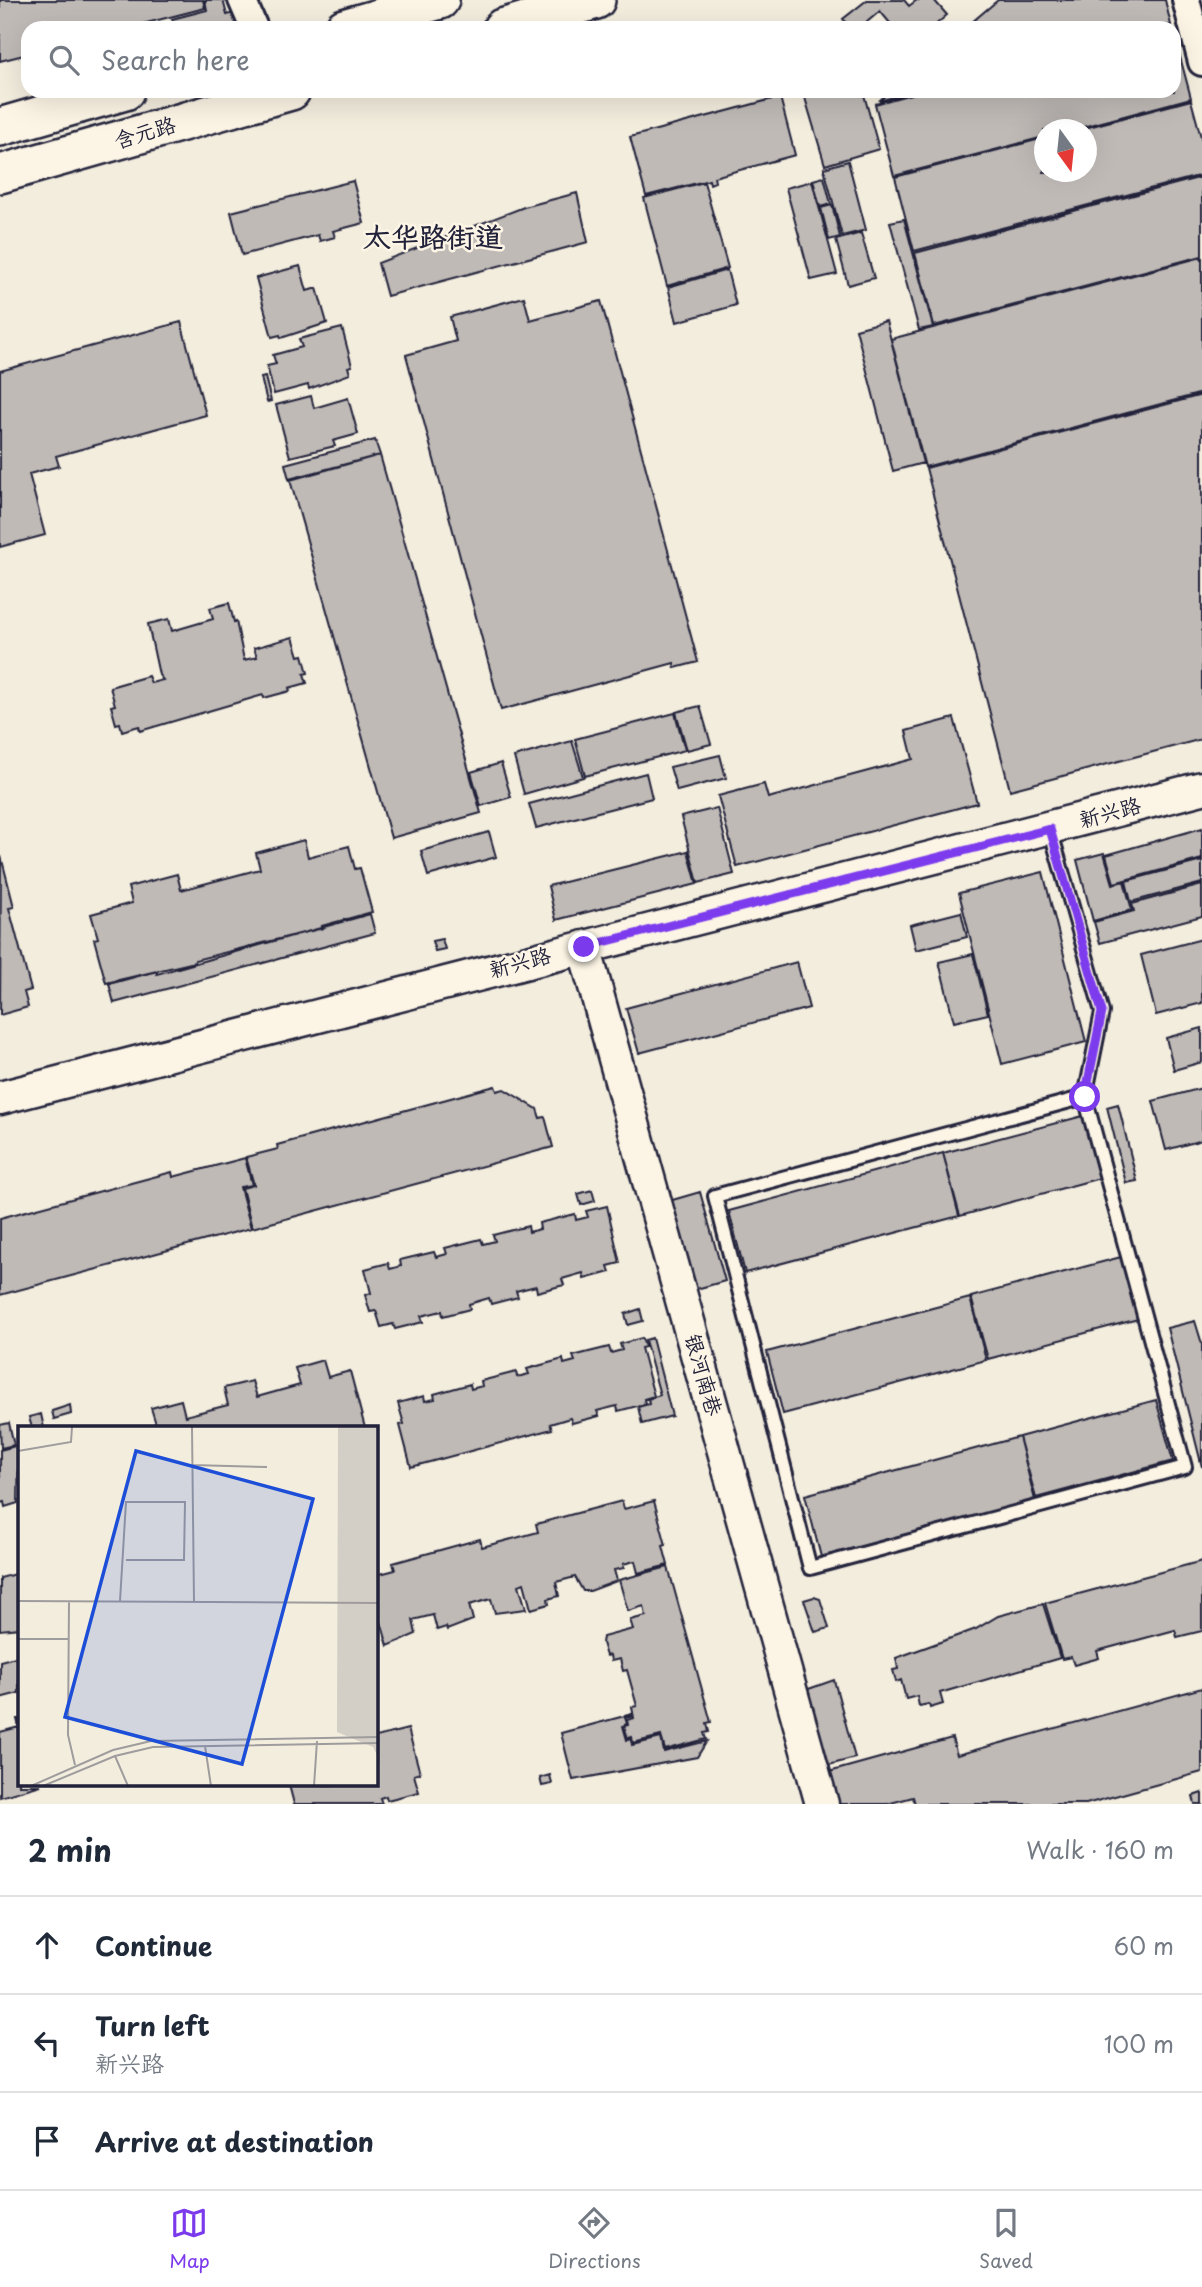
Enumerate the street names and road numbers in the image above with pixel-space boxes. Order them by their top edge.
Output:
street label: 含元路 [110,107,179,155]
street label: 新兴路 [1075,787,1144,835]
street label: 新兴路 [485,937,554,985]
street label: 银河南巷 [678,1330,732,1419]

